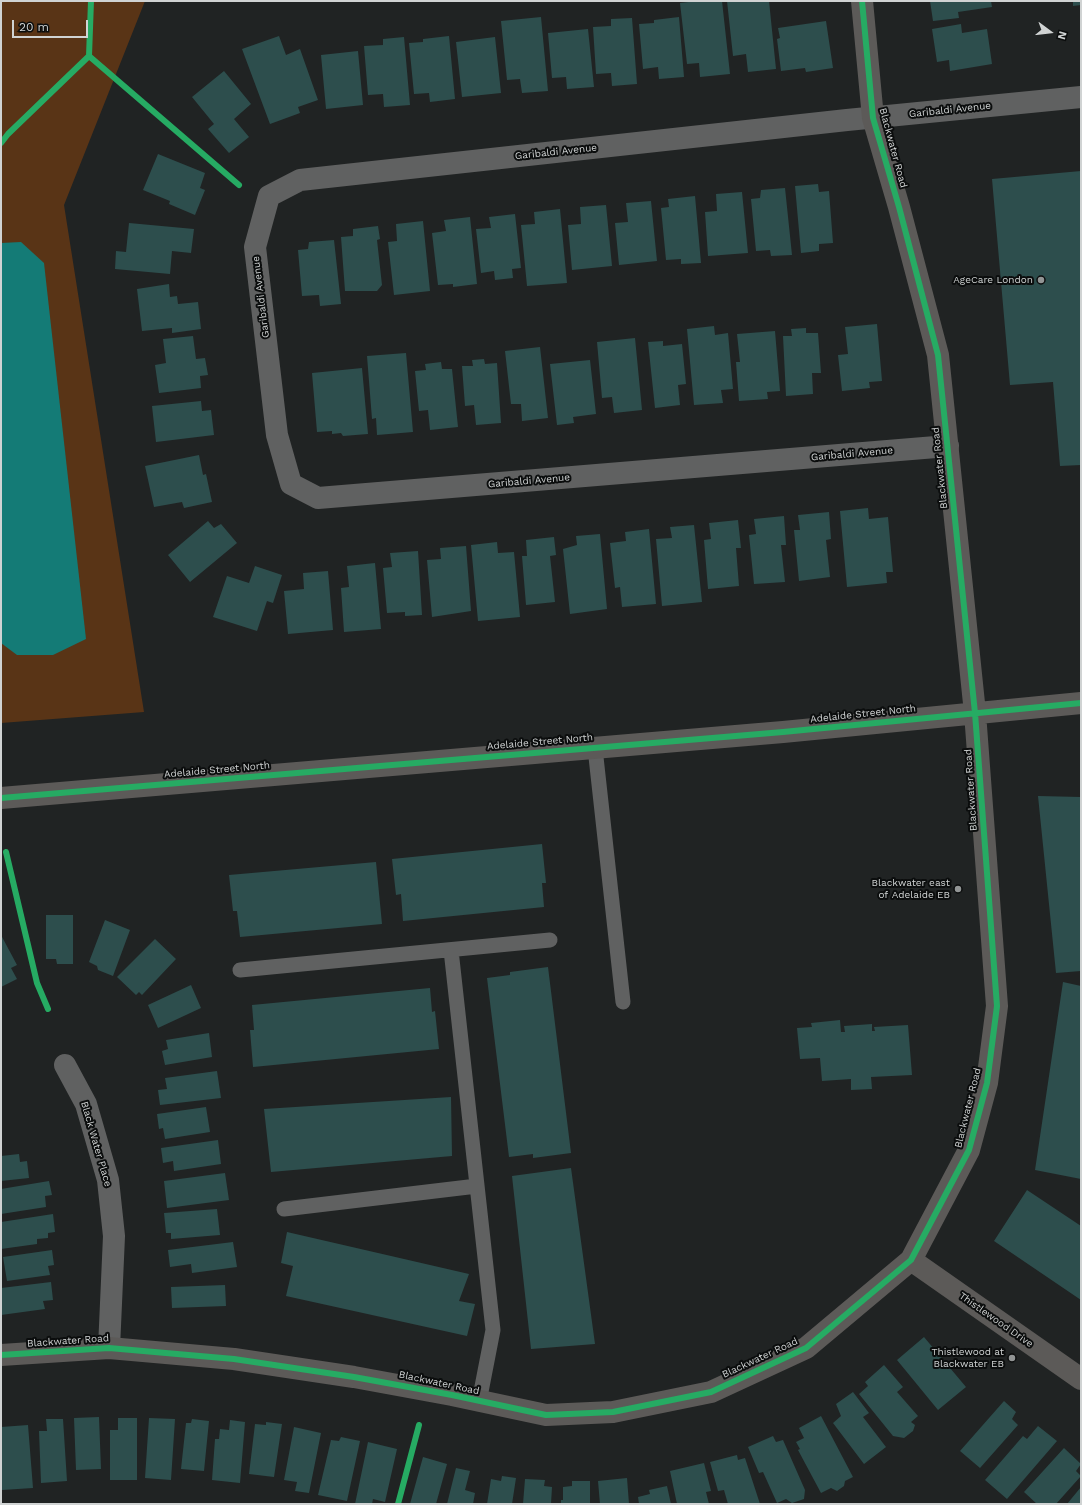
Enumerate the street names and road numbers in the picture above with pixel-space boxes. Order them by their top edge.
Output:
street label: Garibaldi Avenue [908,100,992,120]
street label: Blackwater Road [877,107,909,189]
street label: Garibaldi Avenue [514,142,598,162]
street label: Garibaldi Avenue [250,255,272,339]
street label: Blackwater Road [930,427,950,509]
street label: Garibaldi Avenue [810,444,894,464]
street label: Garibaldi Avenue [487,471,571,491]
street label: Adelaide Street North [810,702,916,726]
street label: Adelaide Street North [487,731,593,753]
street label: Blackwater Road [962,749,980,831]
street label: Adelaide Street North [164,759,270,781]
street label: Blackwater Road [952,1067,984,1149]
street label: Black Water Place [78,1100,114,1188]
street label: Thistlewood Drive [957,1290,1035,1350]
street label: Blackwater Road [27,1332,109,1350]
street label: Blackwater Road [720,1335,800,1381]
street label: Blackwater Road [398,1369,480,1397]

